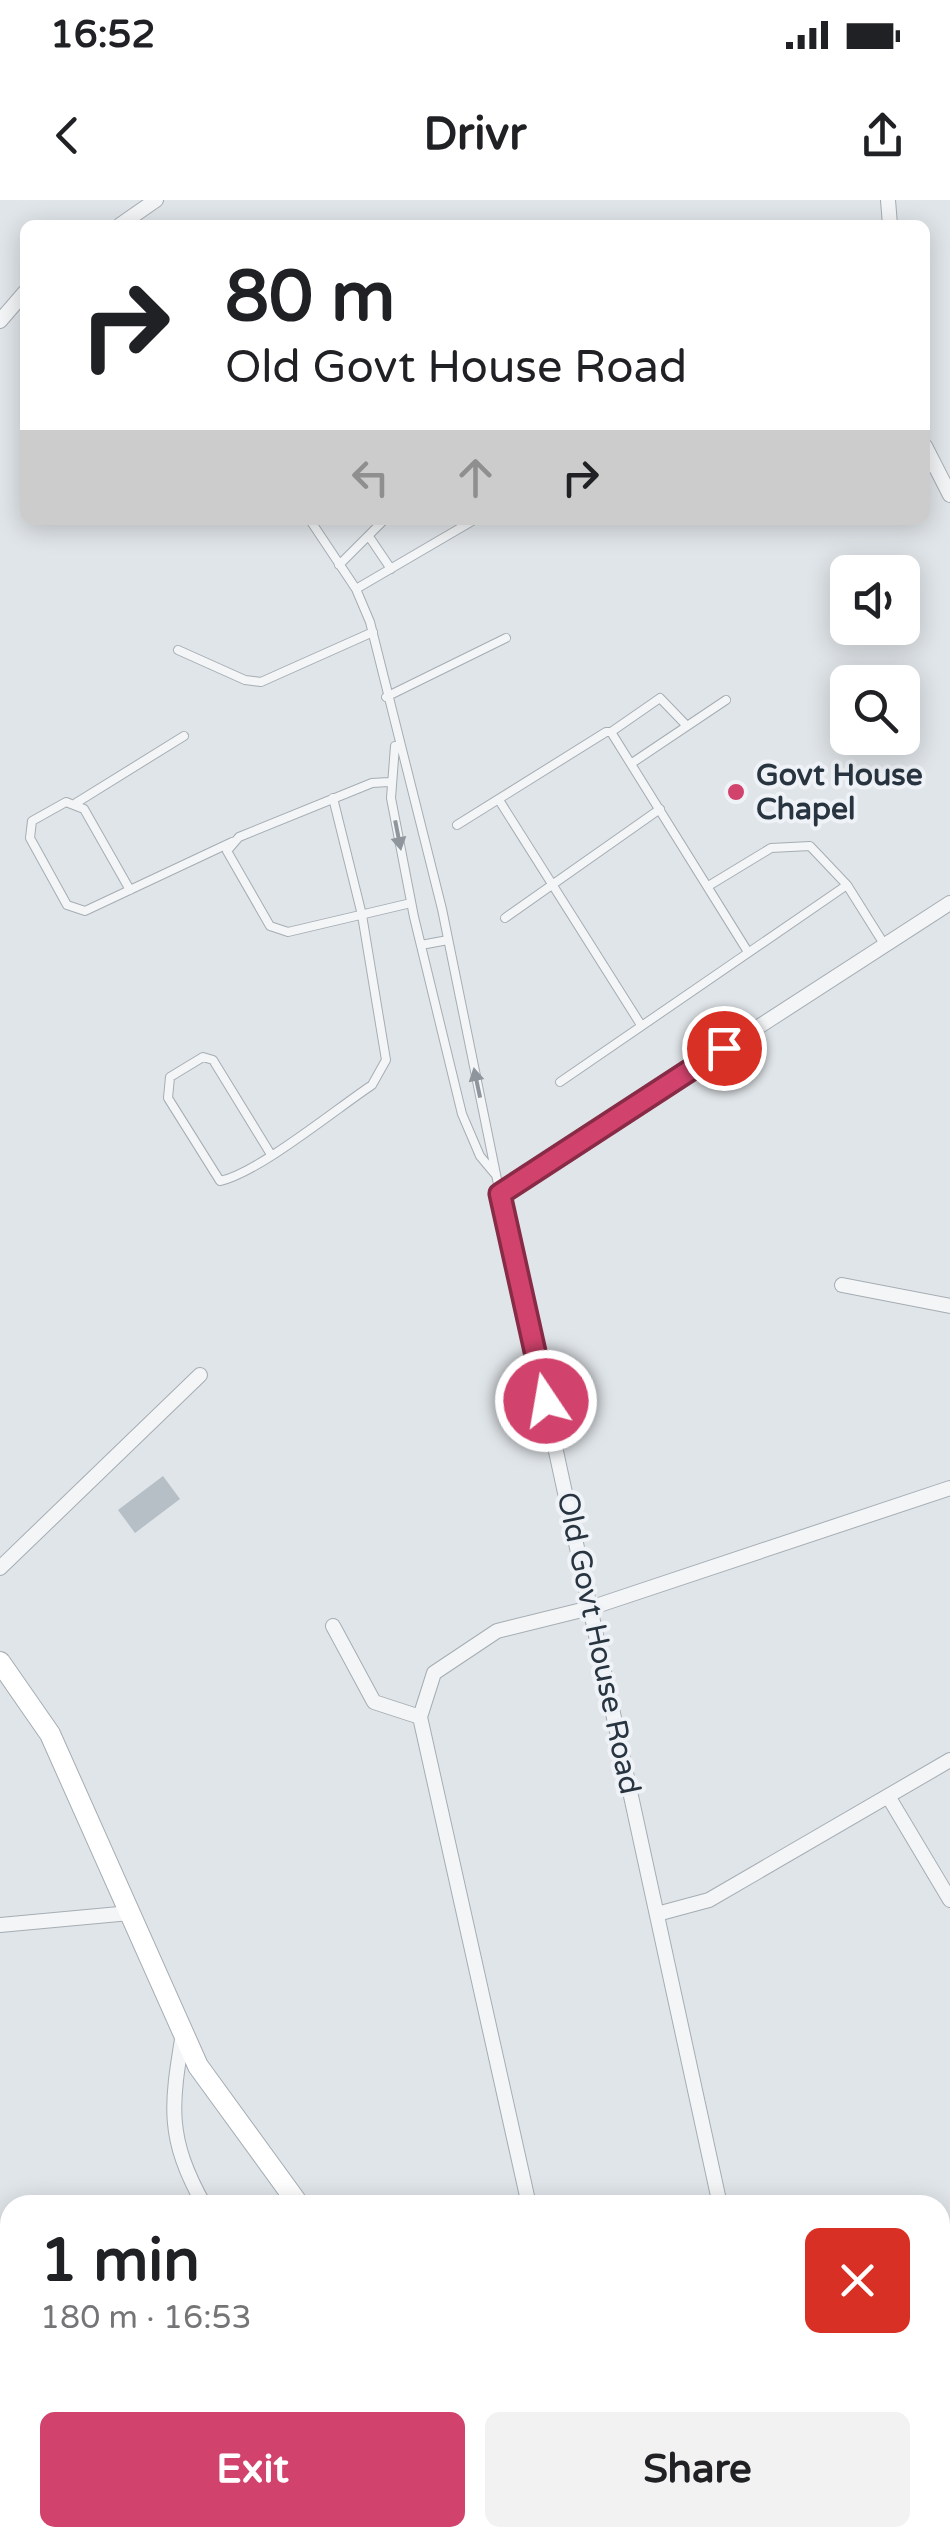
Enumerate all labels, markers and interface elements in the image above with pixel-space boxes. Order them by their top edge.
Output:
text: 16:52 [50,12,155,58]
icon: back [40,108,95,163]
text: Drivr [424,108,526,162]
icon: share [855,108,910,163]
text: 80 m [225,256,395,340]
icon: right [60,260,190,390]
text: Old Govt House Road [225,341,687,395]
icon: left [343,450,398,505]
icon: ahead [448,450,503,505]
icon: right [553,450,608,505]
map controls [830,555,920,755]
button: sound [830,555,920,645]
button: search [830,665,920,755]
place label: Govt House Chapel [756,757,923,828]
marker: Govt House Chapel [725,781,747,803]
one-way arrow [390,819,406,850]
pin [682,1006,767,1091]
icon: arrive [697,1021,752,1076]
one-way arrow [469,1067,485,1098]
position arrow [494,1349,598,1453]
street label: Old Govt House Road [548,1489,649,1798]
text: 1 min [40,2225,200,2297]
button: close [805,2228,910,2333]
text: 180 m · 16:53 [40,2299,252,2337]
button: Exit [40,2412,465,2527]
button: Share [485,2412,910,2527]

